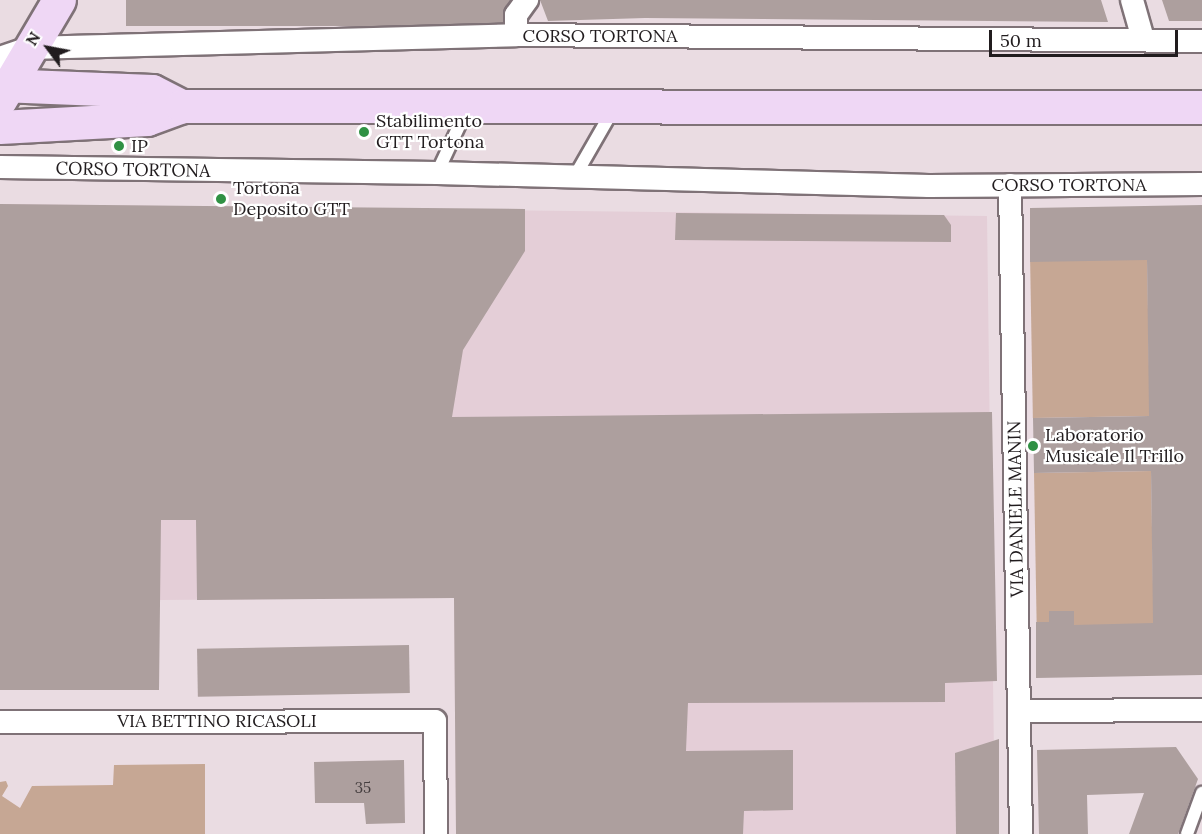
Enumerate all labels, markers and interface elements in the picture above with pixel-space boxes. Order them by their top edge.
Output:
north arrow [18,18,78,78]
scale bar [992,18,1181,56]
street label: CORSO TORTONA [523,25,677,47]
text: N [21,28,44,49]
text: 50 m [1000,29,1042,52]
place label: Stabilimento GTT Tortona [376,111,484,154]
marker: Stabilimento GTT Tortona [357,125,371,139]
place label: IP [131,135,148,157]
marker: IP [112,139,126,153]
street label: CORSO TORTONA [55,158,211,182]
street label: CORSO TORTONA [992,174,1146,196]
place label: Tortona Deposito GTT [233,178,350,220]
marker: Tortona Deposito GTT [214,192,228,206]
street label: VIA DANIELE MANIN [1004,420,1028,598]
place label: Laboratorio Musicale Il Trillo [1045,425,1184,468]
marker: Laboratorio Musicale Il Trillo [1026,439,1040,453]
street label: VIA BETTINO RICASOLI [117,710,317,732]
house number: 35 [355,779,371,797]

